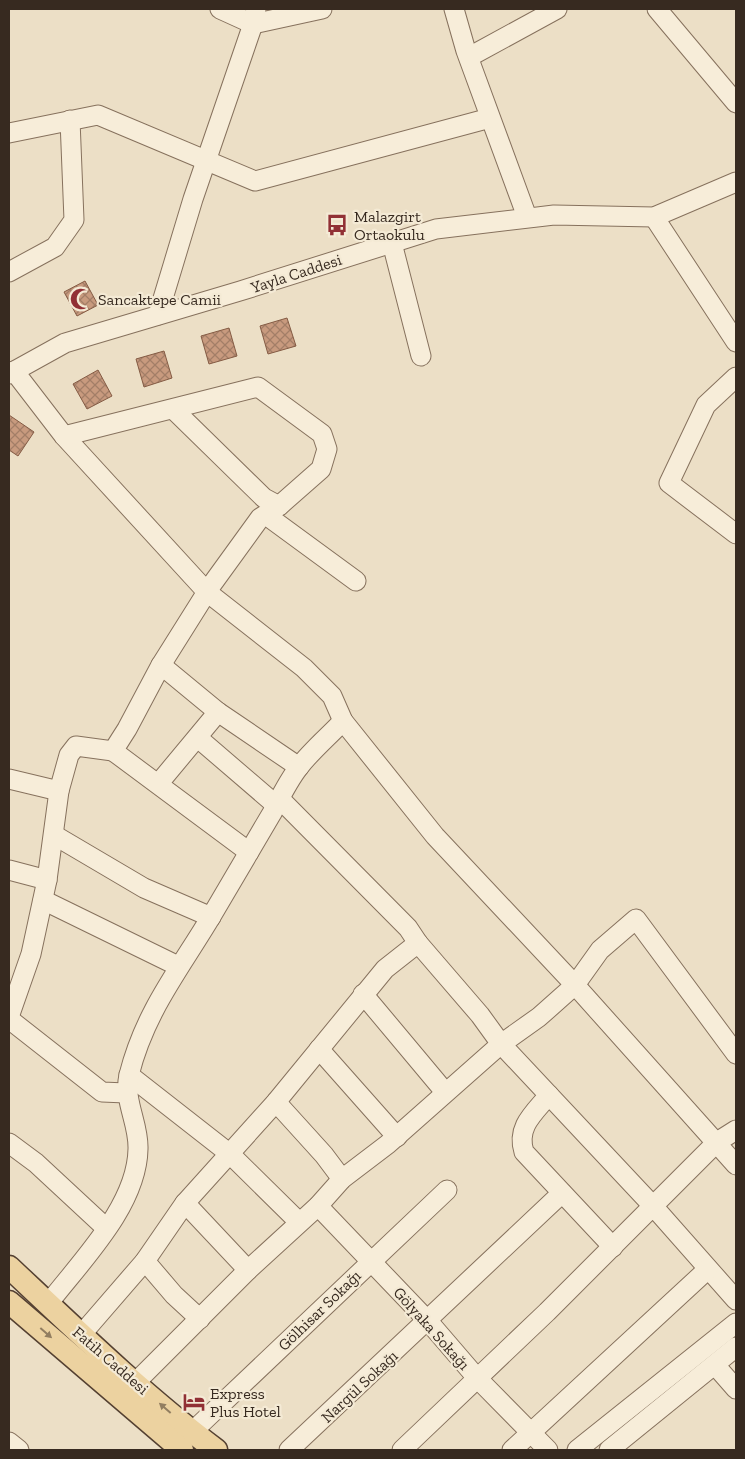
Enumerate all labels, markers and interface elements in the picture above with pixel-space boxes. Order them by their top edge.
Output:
place label: Malazgirt Ortaokulu [354,207,425,244]
bus stop icon: Malazgirt Ortaokulu [324,212,350,238]
street label: Yayla Caddesi [247,250,344,297]
mosque icon: Sancaktepe Camii [68,286,94,312]
place label: Sancaktepe Camii [98,290,222,309]
street label: Gölhisar Sokağı [274,1266,365,1355]
street label: Gölyaka Sokağı [389,1283,474,1374]
street label: Fatih Caddesi [69,1322,153,1399]
one-way arrow [39,1328,52,1339]
street label: Nargül Sokağı [317,1346,402,1427]
place label: Express Plus Hotel [210,1384,281,1421]
hotel icon: Express Plus Hotel [181,1389,207,1415]
one-way arrow [160,1402,172,1414]

